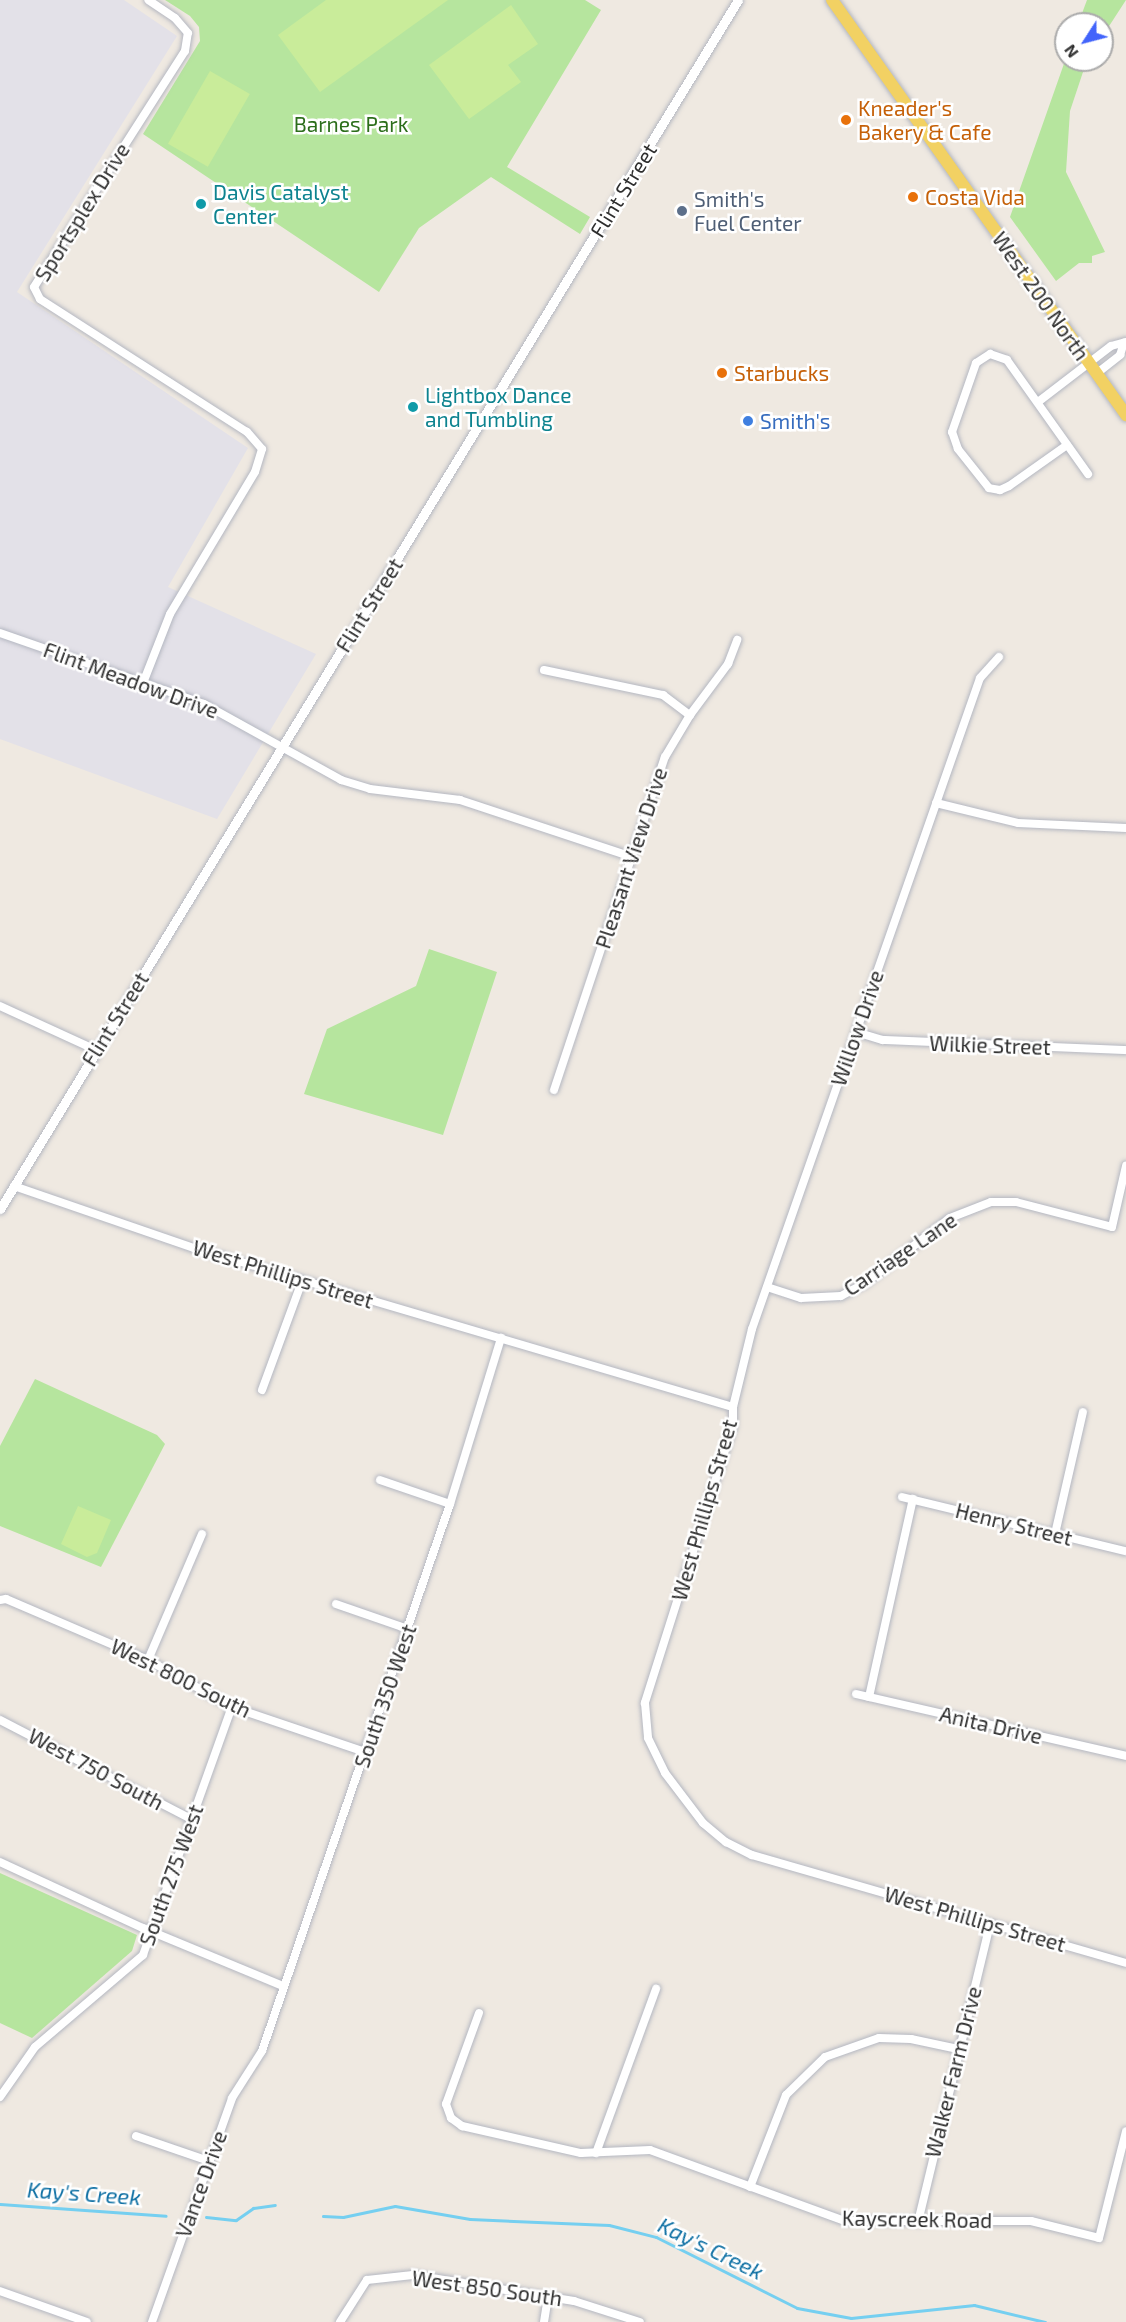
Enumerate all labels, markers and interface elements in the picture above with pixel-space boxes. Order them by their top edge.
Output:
north arrow [1054,12,1114,72]
text: N [1060,41,1082,62]
place label: Kneader's Bakery & Cafe [858,95,992,145]
park label: Barnes Park [294,111,408,137]
marker: Kneader's Bakery & Cafe [839,113,853,127]
street label: Sportsplex Drive [29,138,135,286]
street label: Flint Street [584,138,662,242]
place label: Davis Catalyst Center [213,179,349,229]
place label: Costa Vida [925,184,1025,210]
place label: Smith's Fuel Center [694,186,802,236]
marker: Costa Vida [906,190,920,204]
marker: Davis Catalyst Center [194,197,208,211]
marker: Smith's Fuel Center [675,204,689,218]
street label: West 200 North [987,227,1095,365]
place label: Starbucks [734,360,829,386]
marker: Starbucks [715,366,729,380]
place label: Lightbox Dance and Tumbling [425,382,571,432]
marker: Lightbox Dance and Tumbling [406,400,420,414]
place label: Smith's [760,408,830,434]
marker: Smith's [741,414,755,428]
street label: Flint Street [330,553,408,657]
street label: Flint Meadow Drive [40,637,222,723]
street label: Pleasant View Drive [590,764,672,952]
street label: Flint Street [76,967,154,1071]
street label: Willow Drive [825,967,889,1089]
street label: Wilkie Street [929,1030,1051,1060]
street label: Carriage Lane [839,1207,961,1301]
street label: West Phillips Street [190,1235,376,1313]
street label: West Phillips Street [666,1416,742,1604]
street label: Henry Street [953,1497,1075,1551]
street label: South 350 West [349,1621,421,1771]
street label: West 800 South [107,1633,255,1723]
street label: Anita Drive [937,1701,1045,1749]
street label: West 750 South [24,1723,168,1815]
street label: South 275 West [134,1801,208,1949]
street label: West Phillips Street [881,1881,1069,1957]
street label: Walker Farm Drive [919,1984,987,2160]
street label: Vance Drive [170,2127,232,2241]
water label: Kay's Creek [26,2176,142,2210]
street label: Kayscreek Road [842,2205,992,2233]
water label: Kay's Creek [654,2211,768,2285]
street label: West 850 South [410,2265,564,2311]

